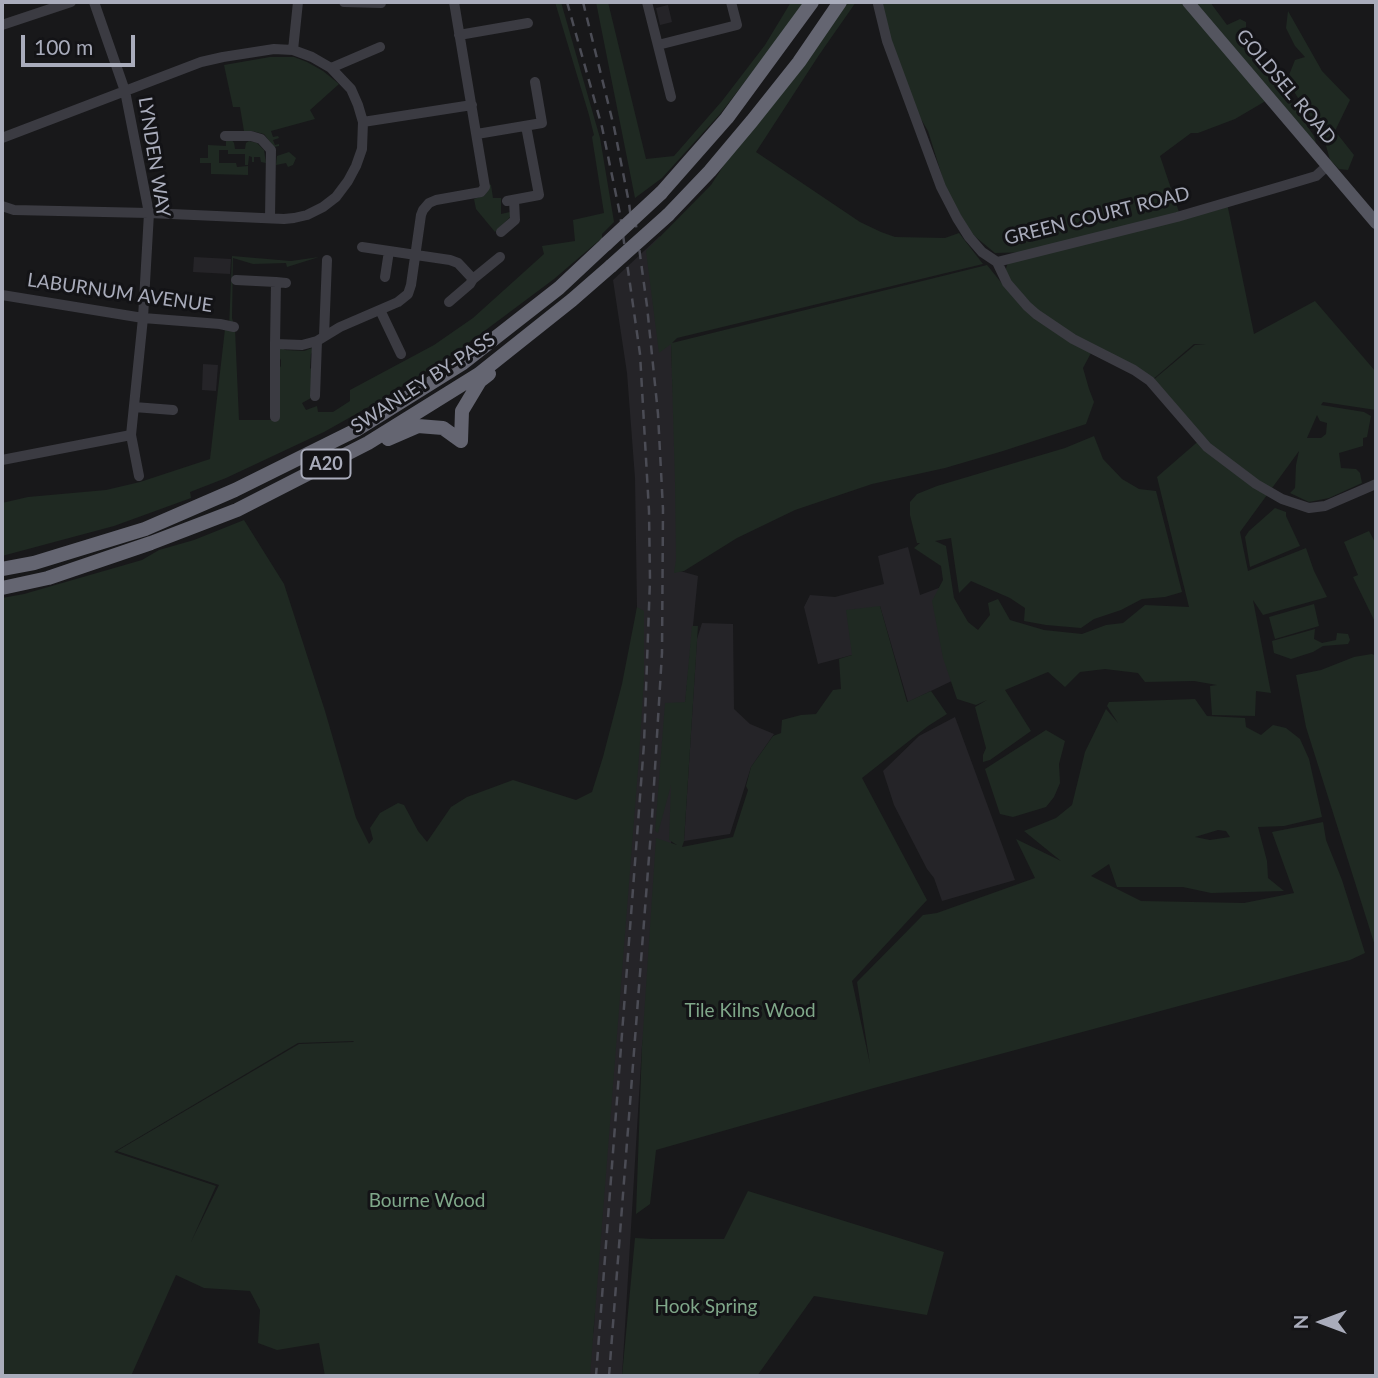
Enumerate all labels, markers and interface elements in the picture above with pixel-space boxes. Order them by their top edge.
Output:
scale bar [24,21,138,65]
street label: GOLDSEL ROAD [1231,25,1341,149]
text: 100 m [34,34,93,59]
street label: LYNDEN WAY [133,95,175,219]
street label: GREEN COURT ROAD [1002,182,1192,250]
street label: LABURNUM AVENUE [26,269,214,317]
street label: SWANLEY BY-PASS [347,328,499,438]
road number: A20 [302,450,350,478]
park label: Tile Kilns Wood [684,1000,816,1022]
park label: Bourne Wood [369,1190,485,1212]
north arrow [1287,1287,1357,1357]
park label: Hook Spring [655,1296,757,1318]
text: N [1289,1315,1312,1329]

